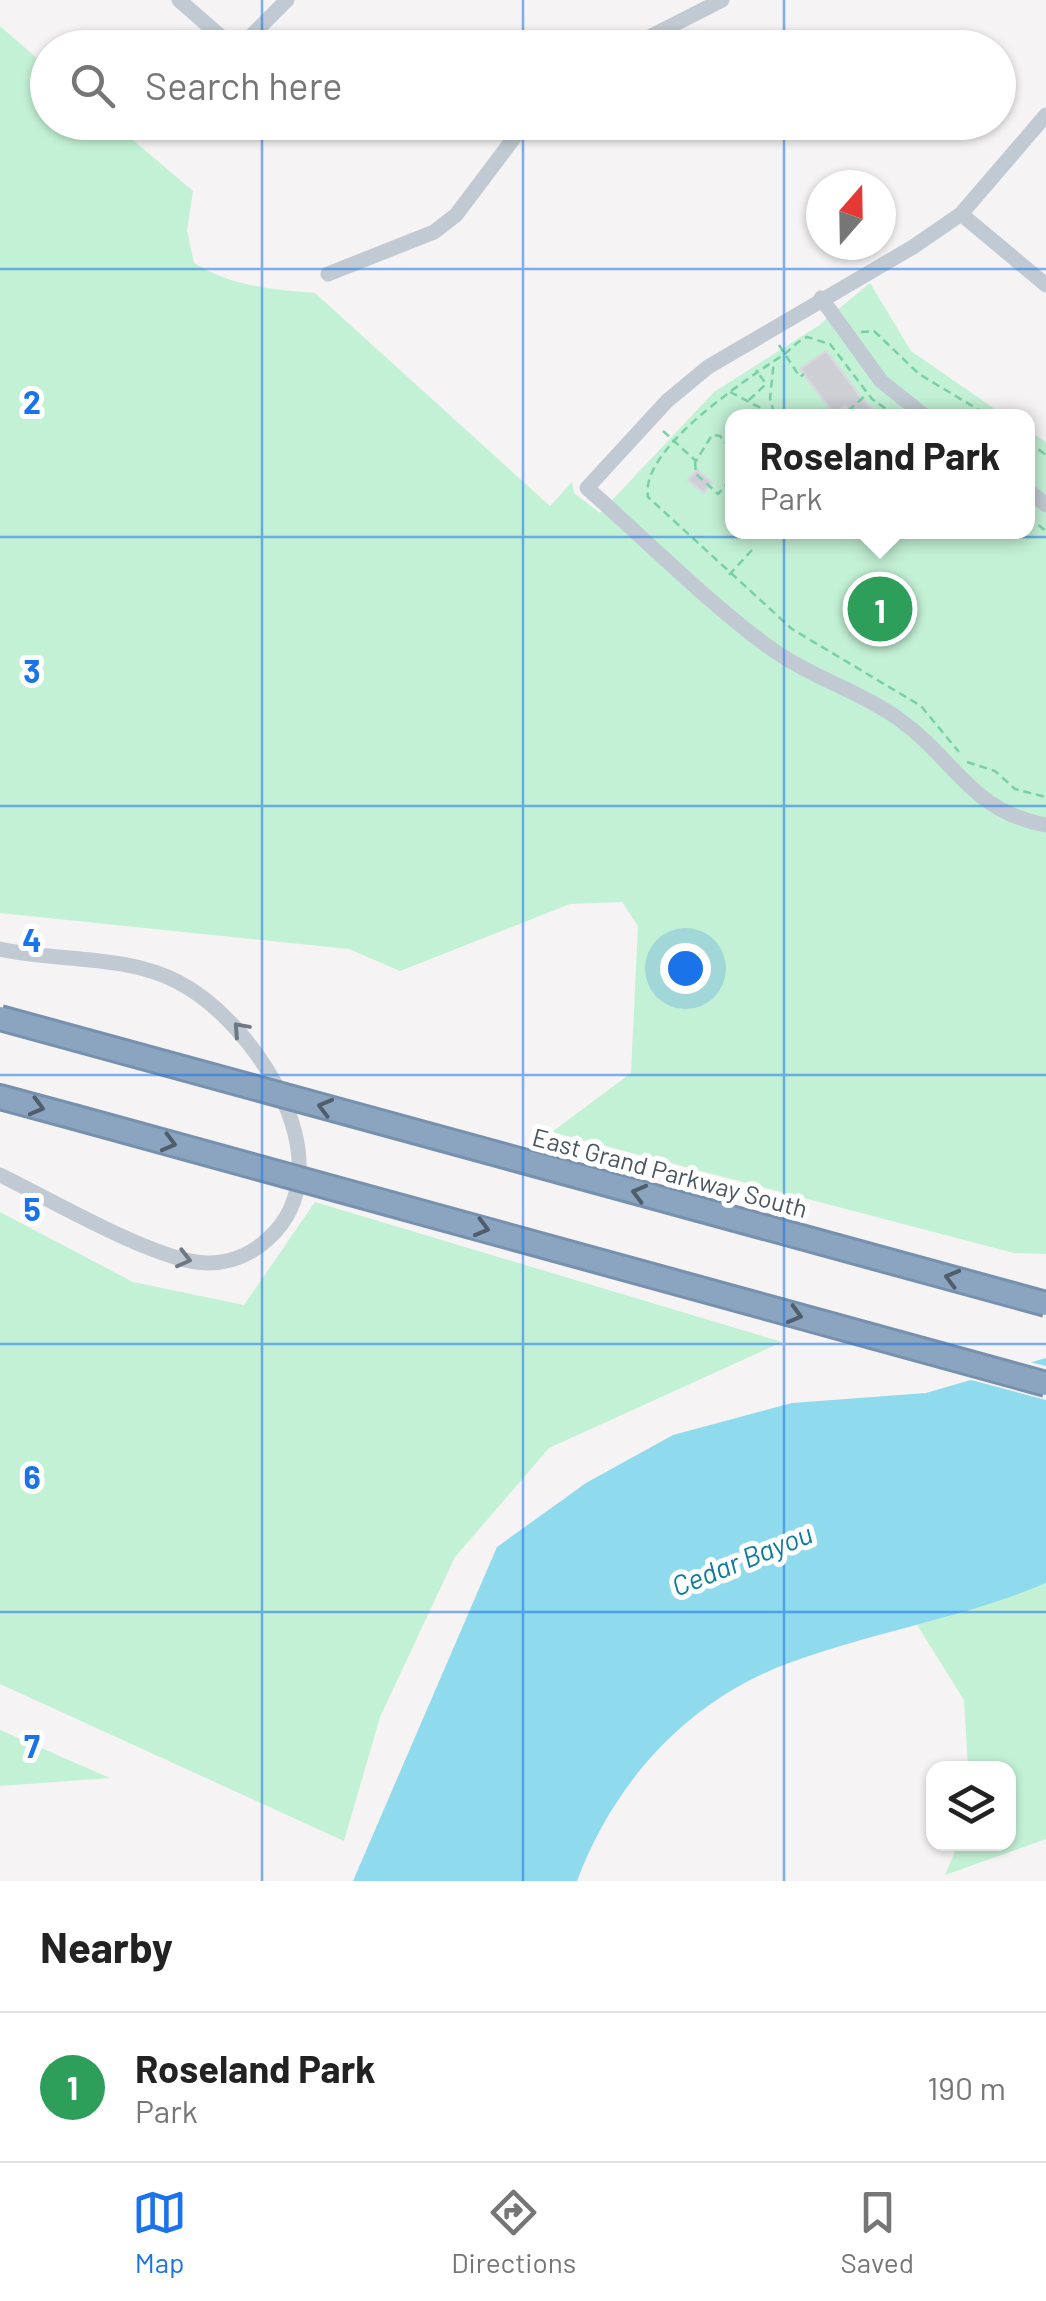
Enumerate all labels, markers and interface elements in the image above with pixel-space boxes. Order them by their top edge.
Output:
search box [30,30,1016,140]
icon: search [65,58,120,113]
text: Search here [145,62,343,108]
north arrow [806,170,896,260]
text: 2 [23,382,41,420]
popup [725,409,1035,539]
text: Roseland Park [760,432,1000,478]
text: Park [760,478,823,516]
pin: 1 [848,572,912,646]
text: 3 [23,651,41,689]
text: 4 [22,920,42,958]
your location [660,943,711,994]
one-way arrow [233,1023,251,1041]
one-way arrow [28,1095,45,1116]
one-way arrow [317,1097,334,1118]
street label: East Grand Parkway South [530,1121,811,1223]
one-way arrow [159,1131,177,1152]
one-way arrow [630,1183,648,1204]
text: 5 [23,1189,41,1227]
one-way arrow [473,1217,490,1238]
one-way arrow [175,1247,192,1268]
one-way arrow [944,1269,961,1290]
one-way arrow [786,1303,803,1324]
text: 6 [23,1457,41,1495]
water label: Cedar Bayou [666,1515,817,1603]
text: 7 [24,1726,40,1764]
map controls [926,1761,1016,1851]
button: layers [926,1761,1016,1851]
text: Nearby [40,1921,173,1971]
text: Roseland Park [135,2045,375,2091]
text: 1 [67,2068,78,2106]
text: 190 m [927,2068,1006,2106]
text: Park [135,2091,198,2129]
tab: Map [132,2185,187,2279]
tab: Directions [451,2185,576,2279]
tab: Saved [840,2185,914,2279]

